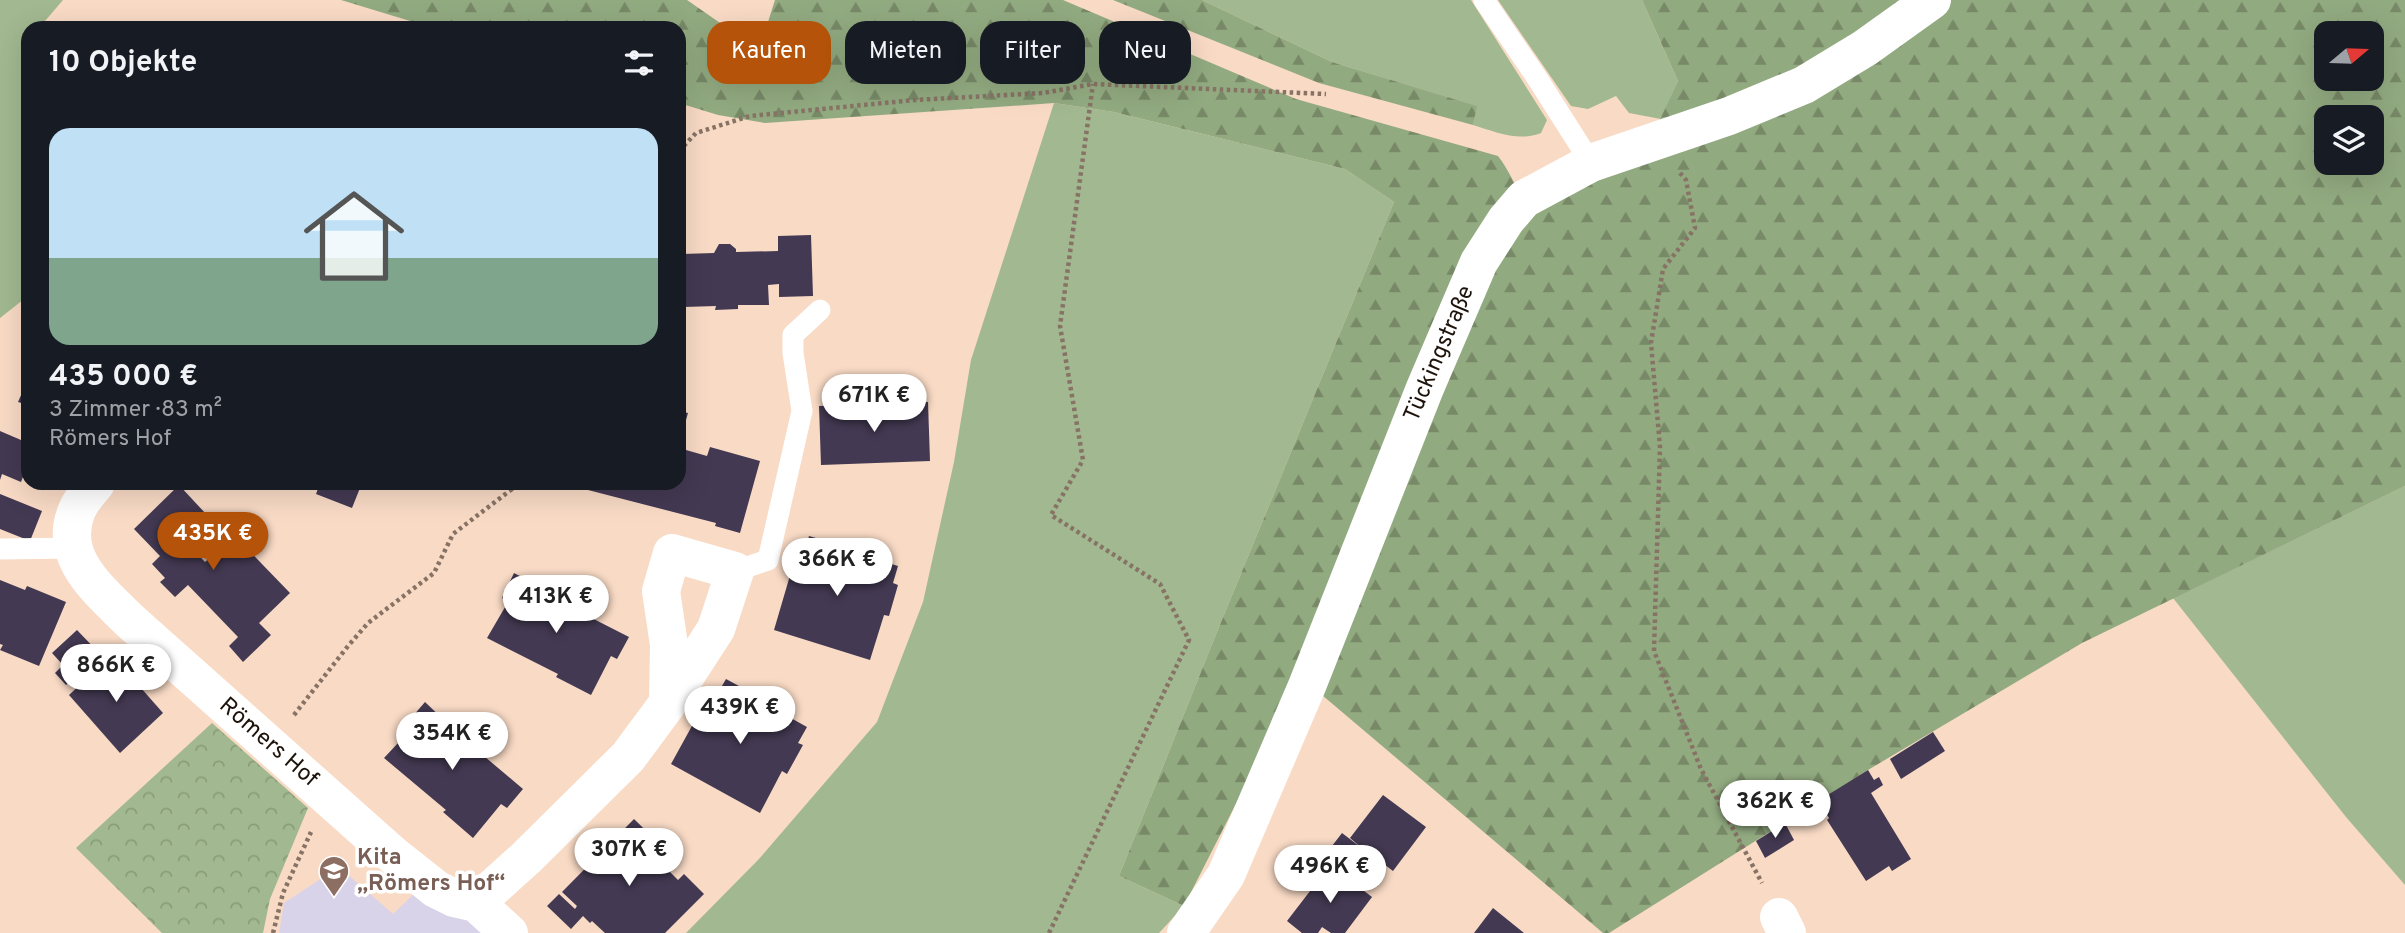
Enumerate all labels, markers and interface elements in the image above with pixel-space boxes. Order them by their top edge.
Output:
chip: Kaufen [707,21,831,84]
chip: Mieten [845,21,966,84]
chip: Filter [980,21,1085,84]
chip: Neu [1099,21,1191,84]
north arrow [2314,21,2384,91]
map controls [2314,21,2384,175]
icon: filters [620,44,658,82]
text: 10 Objekte [49,45,197,82]
button: layers [2314,105,2384,175]
icon: home [291,173,417,299]
street label: Tückingstraße [1398,281,1482,427]
text: 435 000 € [49,359,198,396]
pin: 671K € [817,374,931,434]
text: 671K € [838,382,910,411]
text: 3 Zimmer · 83 m² [49,396,222,425]
text: Römers Hof [49,425,171,454]
pin: 435K € [156,512,270,572]
text: 435K € [173,520,253,549]
pin: 366K € [780,538,894,598]
text: 366K € [798,546,876,575]
pin: 413K € [499,576,613,635]
text: 413K € [519,583,593,612]
pin: 866K € [59,644,173,704]
text: 866K € [76,652,156,681]
pin: 439K € [683,686,797,746]
street label: Römers Hof [212,692,324,794]
text: 439K € [700,694,780,723]
pin: 354K € [395,712,509,772]
text: 354K € [412,720,492,749]
pin: 362K € [1718,780,1832,840]
text: 362K € [1736,788,1814,817]
pin: 307K € [572,828,686,888]
text: 307K € [590,836,668,865]
place label: Kita „Römers Hof“ [357,844,505,899]
pin: 496K € [1273,846,1387,905]
text: 496K € [1290,853,1370,882]
school or university icon: Kita „Römers Hof“ [317,854,351,898]

